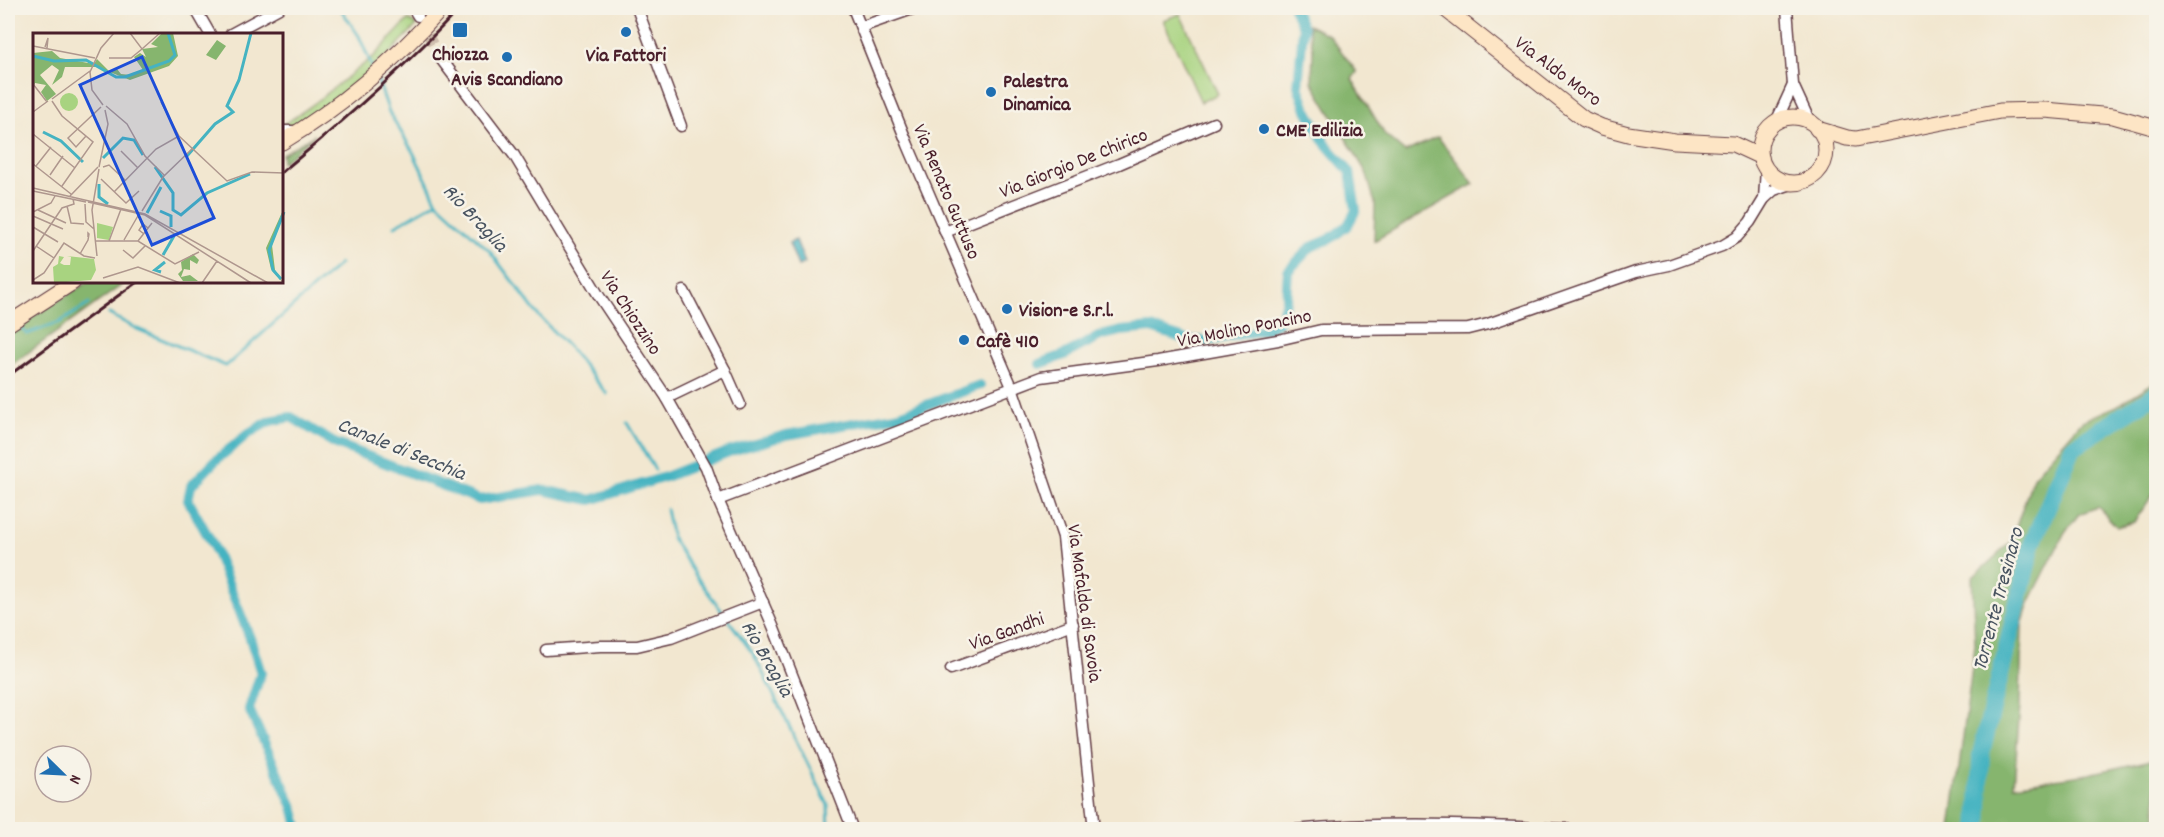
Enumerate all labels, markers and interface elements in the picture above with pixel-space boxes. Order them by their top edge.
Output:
marker: Chiozza [451,21,469,39]
marker: Via Fattori [619,25,633,39]
street label: Via Aldo Moro [1508,30,1607,115]
inset map [33,33,284,284]
place label: Chiozza [432,42,489,70]
place label: Via Fattori [586,43,666,71]
marker: Avis Scandiano [500,50,514,64]
place label: Avis Scandiano [451,67,563,95]
place label: Palestra Dinamica [1003,69,1071,120]
marker: Palestra Dinamica [984,85,998,99]
place label: CME Edilizia [1276,118,1363,146]
street label: Via Renato Guttuso [904,120,986,264]
street label: Via Giorgio De Chirico [996,122,1153,207]
marker: CME Edilizia [1257,122,1271,136]
water label: Rio Braglia [434,178,514,261]
street label: Via Chiozzino [592,266,667,362]
place label: Vision-e S.r.l. [1019,298,1114,326]
marker: Vision-e S.r.l. [1000,302,1014,316]
street label: Via Molino Poncino [1175,303,1314,357]
place label: Cafè 410 [976,329,1039,357]
marker: Cafè 410 [957,333,971,347]
water label: Canale di Secchia [332,411,471,491]
street label: Via Mafalda di Savoia [1058,523,1108,685]
water label: Torrente Tresinaro [1966,523,2034,675]
street label: Via Gandhi [966,606,1049,659]
water label: Rio Braglia [731,616,800,704]
north arrow [33,744,93,804]
text: N [62,771,87,787]

